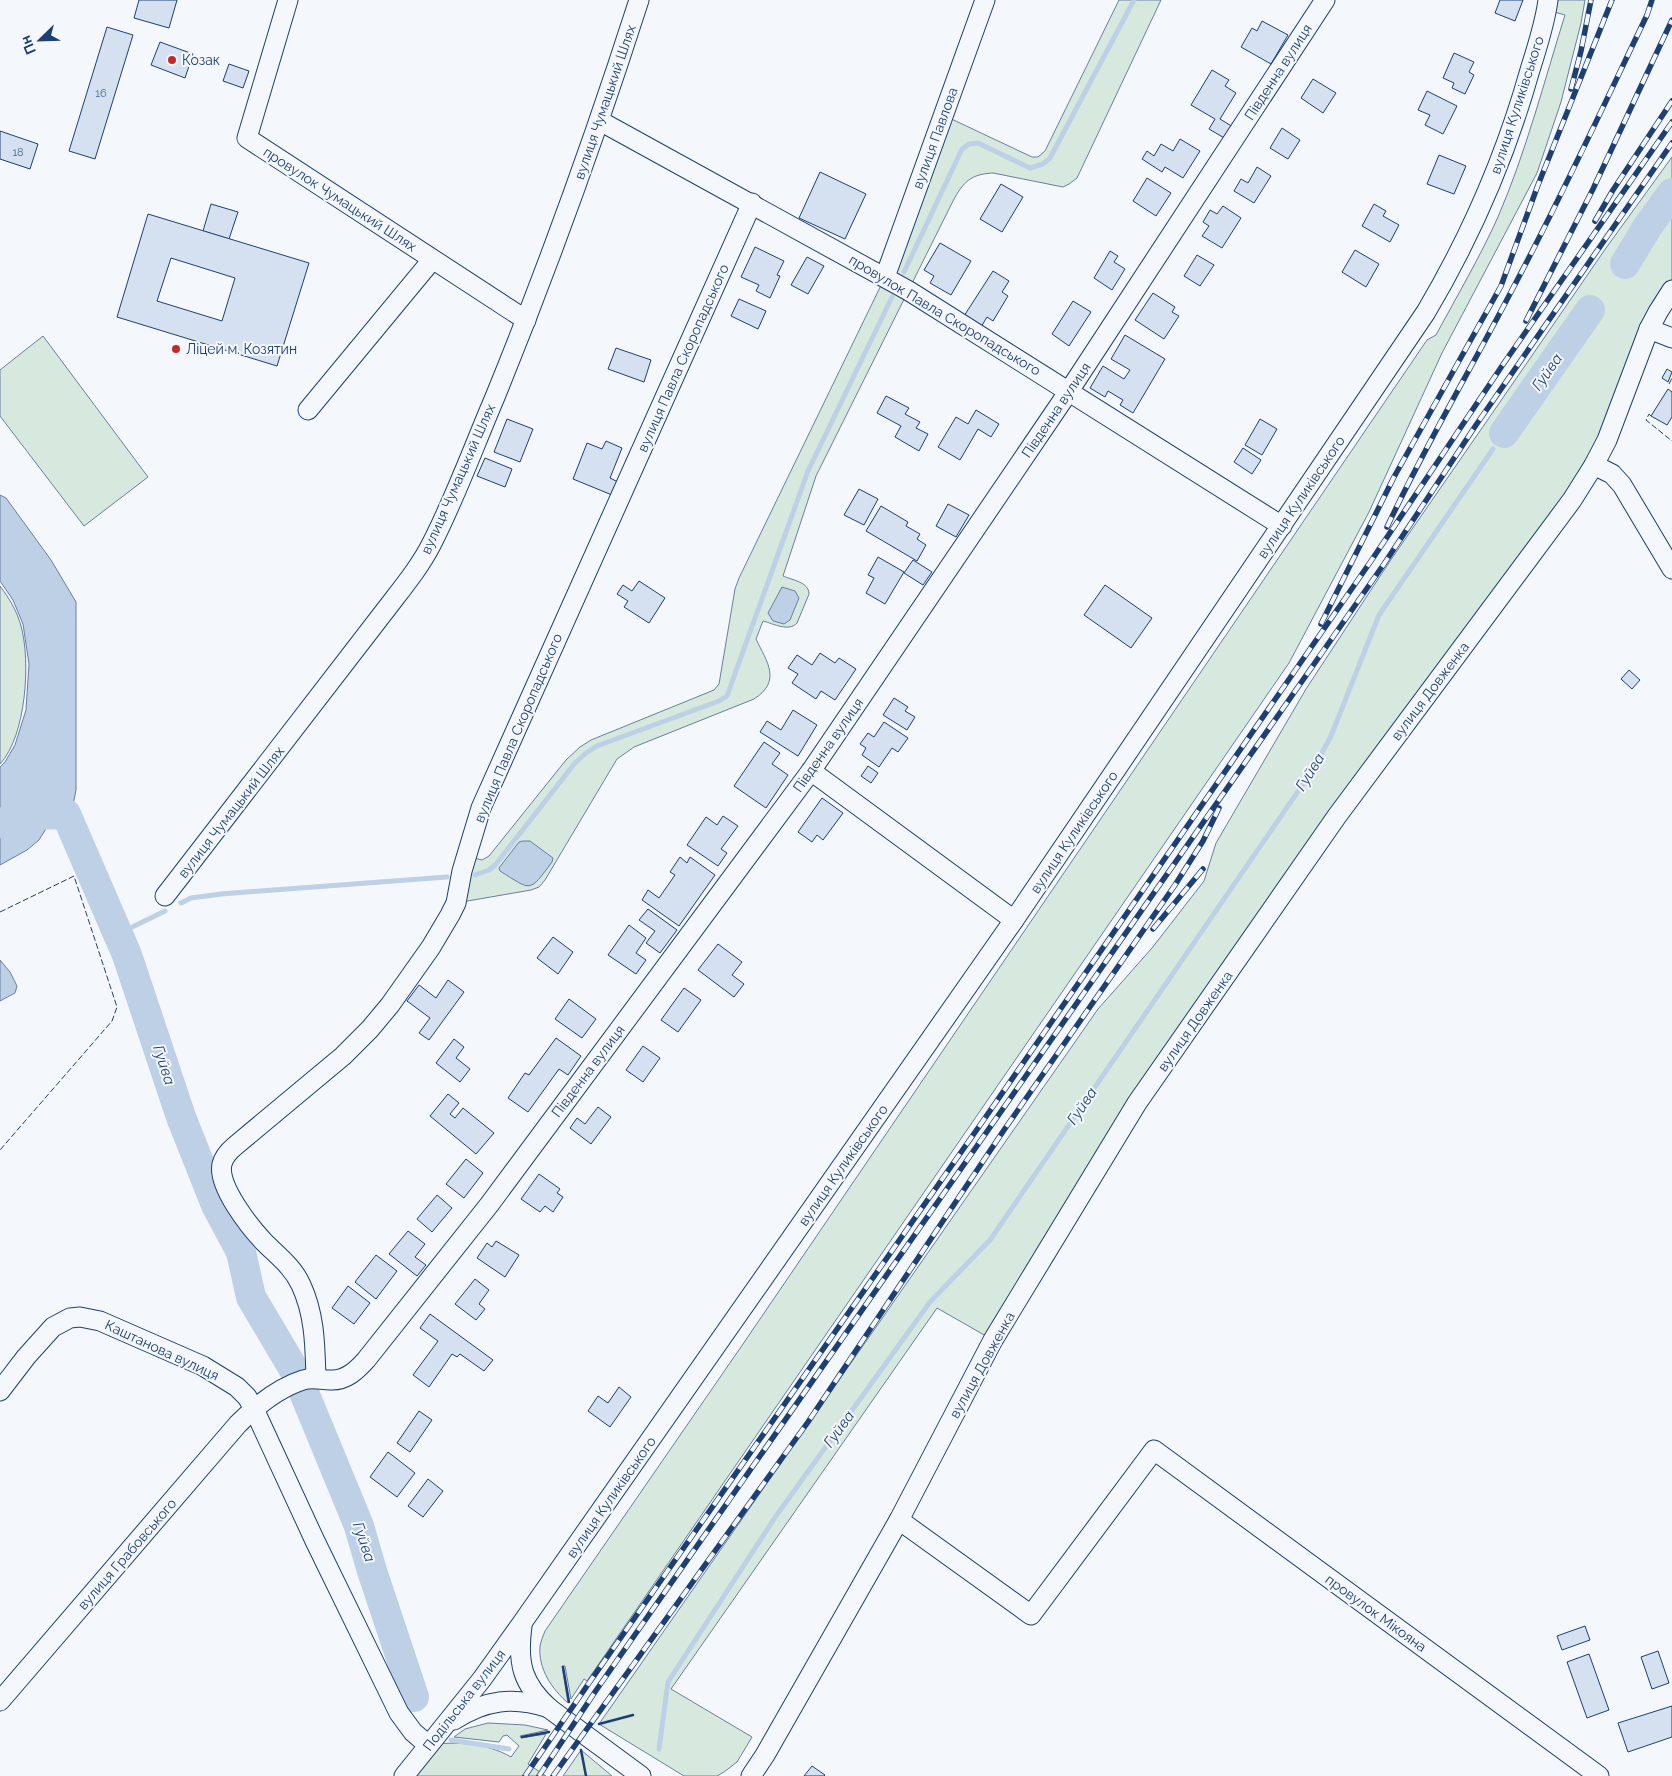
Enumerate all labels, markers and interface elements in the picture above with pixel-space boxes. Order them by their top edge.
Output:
north arrow [15,15,65,65]
street label: Південна вулиця [1241,21,1315,123]
street label: вулиця Чумацький Шлях [571,23,639,181]
text: Пн [17,33,39,57]
street label: вулиця Куликівського [1487,34,1547,176]
place label: Козак [182,52,220,68]
marker: Козак [166,54,178,66]
street label: вулиця Павлова [909,85,961,191]
house number: 16 [95,87,107,100]
street label: провулок Чумацький Шлях [261,143,419,255]
house number: 18 [12,146,24,159]
street label: провулок Павла Скоропадського [846,251,1044,379]
street label: вулиця Павла Скоропадського [634,262,732,454]
place label: Ліцей м. Козятин [186,341,297,357]
marker: Ліцей м. Козятин [170,343,182,355]
water label: Гуйва [1528,350,1566,394]
street label: Південна вулиця [1018,359,1094,461]
street label: вулиця Чумацький Шлях [418,402,498,556]
street label: вулиця Куликівського [1254,433,1348,561]
street label: вулиця Павла Скоропадського [471,631,565,825]
street label: вулиця Довженка [1388,639,1472,743]
street label: Південна вулиця [790,695,866,795]
street label: вулиця Чумацький Шлях [175,743,287,881]
water label: Гуйва [1292,750,1328,794]
street label: вулиця Куликівського [1027,768,1121,896]
street label: вулиця Довженка [1154,968,1236,1074]
street label: Південна вулиця [548,1022,628,1120]
water label: Гуйва [149,1043,179,1087]
water label: Гуйва [1063,1084,1101,1128]
street label: вулиця Куликівського [795,1101,891,1229]
street label: вулиця Довженка [946,1309,1018,1421]
street label: Каштанова вулиця [102,1317,222,1383]
water label: Гуйва [820,1407,858,1451]
street label: вулиця Куликівського [563,1433,659,1561]
street label: вулиця Грабовського [74,1495,180,1613]
water label: Гуйва [349,1520,379,1564]
street label: провулок Мікояна [1322,1571,1430,1655]
street label: Подільська вулиця [420,1646,508,1754]

